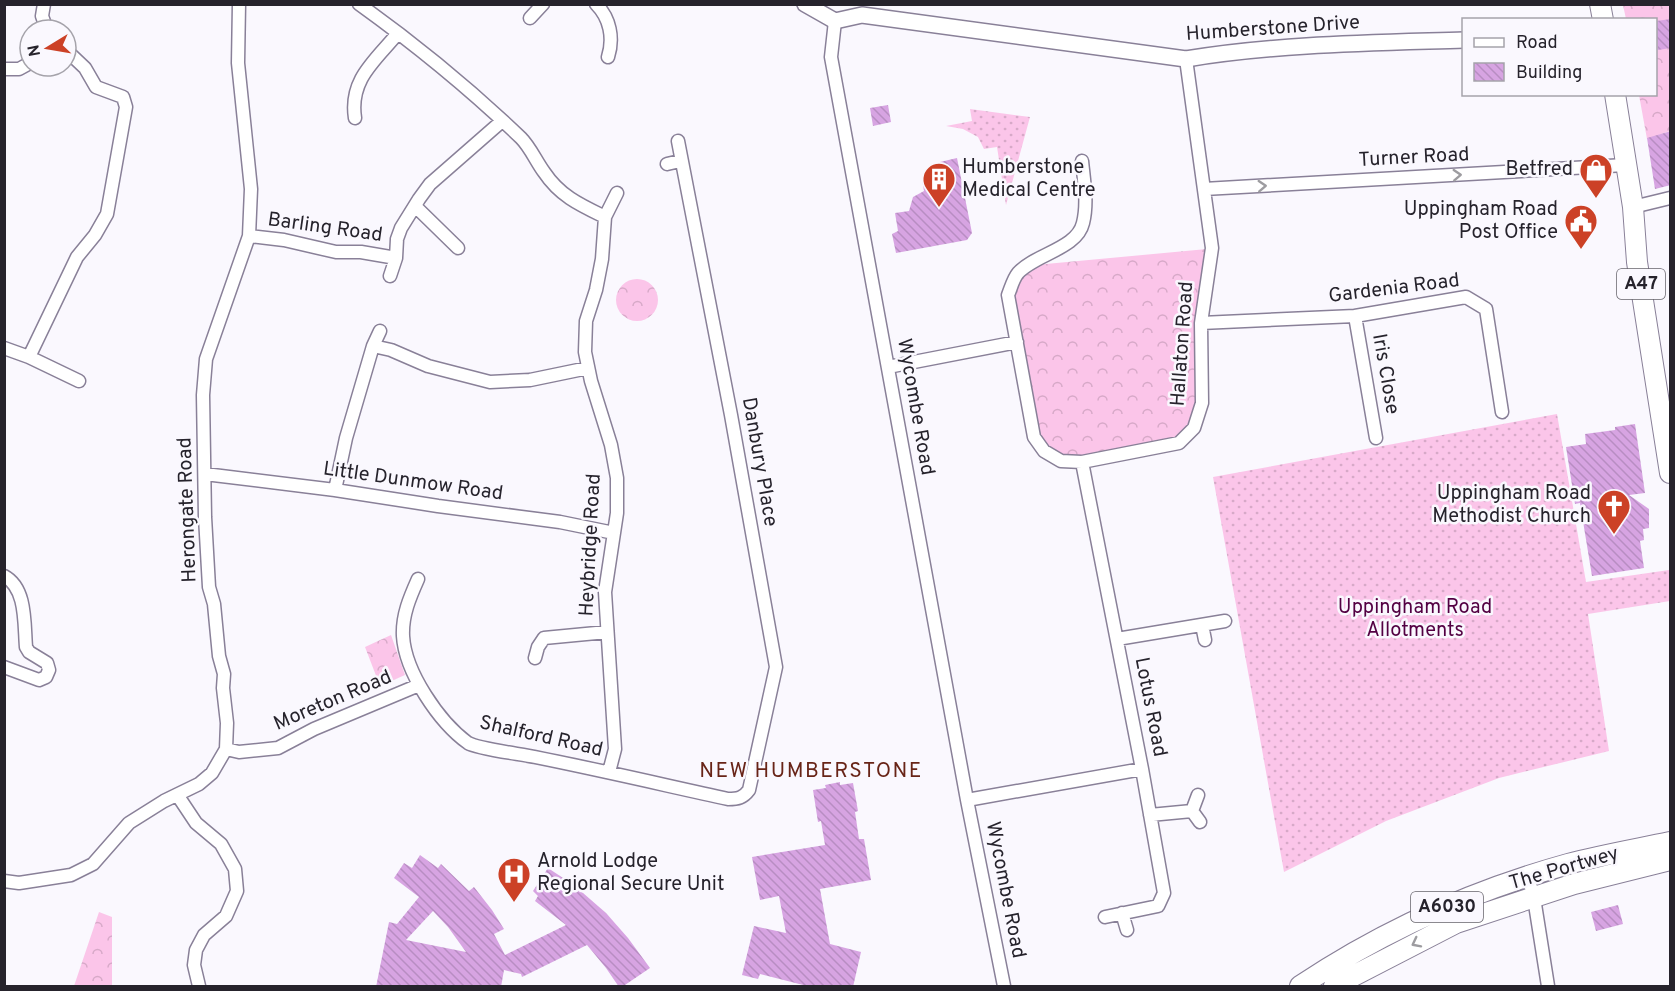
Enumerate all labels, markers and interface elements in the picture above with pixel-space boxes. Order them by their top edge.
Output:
street label: Humberstone Drive [1185,10,1361,48]
north arrow [18,18,78,78]
legend [1462,18,1657,96]
text: Road [1516,32,1558,55]
text: N [24,43,46,58]
text: Building [1516,62,1582,85]
street label: Turner Road [1358,142,1470,174]
shop icon: Betfred [1578,152,1614,199]
place label: Humberstone Medical Centre [962,155,1096,204]
place label: Betfred [1505,157,1573,183]
building icon: Humberstone Medical Centre [921,161,957,208]
one-way arrow [1453,168,1462,181]
one-way arrow [1258,179,1267,192]
place label: Uppingham Road Post Office [1404,197,1558,246]
public building icon: Uppingham Road Post Office [1563,203,1599,250]
street label: Barling Road [266,207,384,249]
street label: Gardenia Road [1327,268,1461,310]
road number: A47 [1617,269,1665,299]
street label: Hallaton Road [1166,281,1200,407]
street label: Iris Close [1365,332,1405,416]
street label: Wycombe Road [890,337,940,477]
street label: Danbury Place [735,395,783,529]
street label: Herongate Road [172,437,204,583]
street label: Little Dunmow Road [321,456,505,508]
street label: Heybridge Road [574,473,608,617]
place label: Uppingham Road Methodist Church [1432,481,1591,530]
church icon: Uppingham Road Methodist Church [1596,488,1632,535]
park label: Uppingham Road Allotments [1338,595,1492,644]
street label: Lotus Road [1128,655,1172,759]
street label: Moreton Road [270,664,396,738]
street label: Shalford Road [477,710,605,764]
district label: NEW HUMBERSTONE [699,758,923,785]
street label: Wycombe Road [979,820,1031,960]
street label: The Portwey [1506,841,1622,897]
place label: Arnold Lodge Regional Secure Unit [537,849,725,898]
hospital icon: Arnold Lodge Regional Secure Unit [496,856,532,903]
road number: A6030 [1411,892,1483,922]
one-way arrow [1411,936,1422,948]

